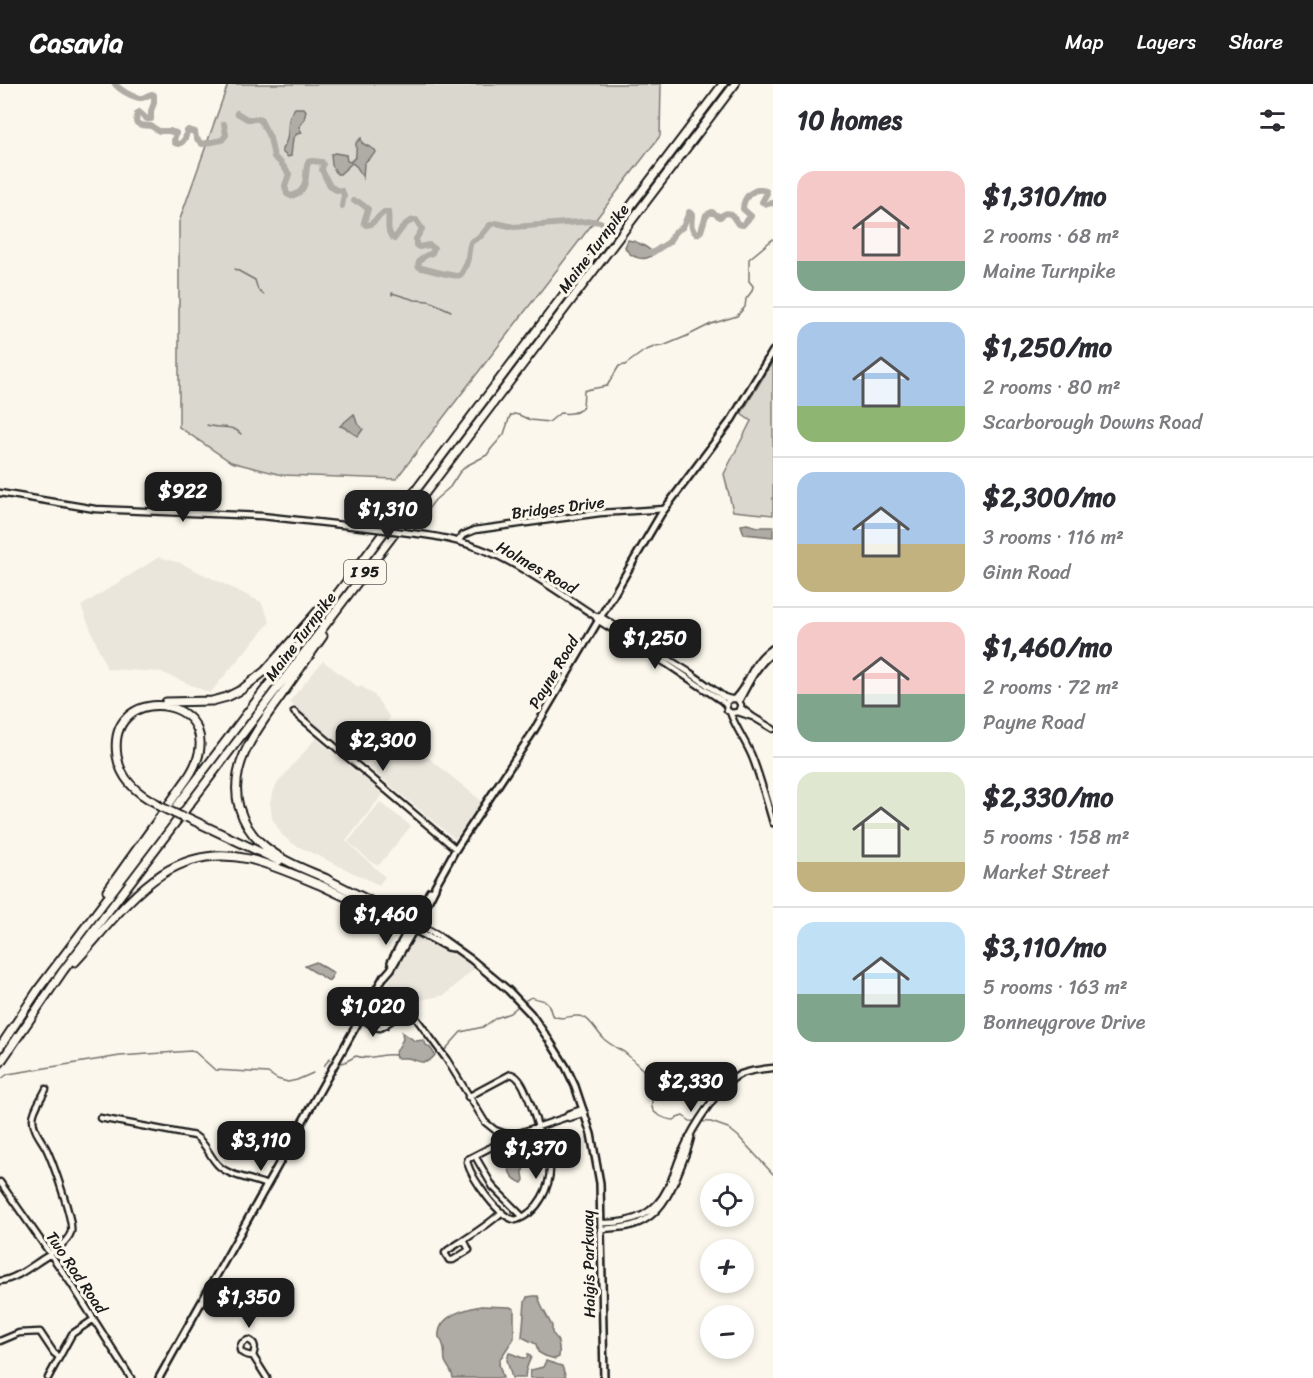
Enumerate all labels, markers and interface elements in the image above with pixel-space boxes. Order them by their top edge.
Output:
text: Casavia [30,18,123,67]
text: Map [1065,23,1104,61]
text: Layers [1137,23,1196,61]
text: Share [1229,23,1283,61]
text: 10 homes [797,97,902,143]
icon: filters [1256,104,1289,137]
text: $1,310/mo [983,173,1107,219]
icon: home [845,195,917,267]
street label: Maine Turnpike [550,197,637,299]
text: 2 rooms · 68 m² [983,219,1119,254]
text: Maine Turnpike [983,254,1115,289]
text: $1,250/mo [983,324,1112,370]
icon: home [845,346,917,418]
text: 2 rooms · 80 m² [983,370,1121,405]
text: Scarborough Downs Road [983,405,1202,440]
pin: $922 [147,472,219,523]
text: $922 [159,474,207,509]
text: $2,300/mo [983,474,1116,520]
street label: Bridges Drive [510,487,606,528]
pin: $1,310 [339,490,437,541]
text: $1,310 [358,492,418,527]
icon: home [845,496,917,568]
text: 3 rooms · 116 m² [983,520,1124,555]
street label: Holmes Road [491,533,584,603]
text: Ginn Road [983,555,1071,590]
road number: I 95 [344,560,386,584]
street label: Maine Turnpike [257,585,344,687]
pin: $1,250 [606,619,704,670]
text: $1,250 [623,621,687,656]
text: $1,460/mo [983,624,1112,670]
street label: Payne Road [520,629,588,715]
icon: home [845,646,917,718]
text: 2 rooms · 72 m² [983,670,1119,705]
text: Payne Road [983,705,1084,740]
pin: $2,300 [334,721,432,772]
text: $2,300 [350,723,416,758]
text: $2,330/mo [983,774,1114,820]
icon: home [845,796,917,868]
text: 5 rooms · 158 m² [983,820,1130,855]
text: Market Street [983,855,1109,890]
pin: $1,460 [337,895,435,946]
text: $1,460 [354,897,418,932]
text: $3,110/mo [983,924,1107,970]
icon: home [845,946,917,1018]
text: 5 rooms · 163 m² [983,970,1128,1005]
pin: $1,020 [324,987,422,1038]
text: $1,020 [341,989,405,1024]
text: Bonneygrove Drive [983,1005,1145,1040]
pin: $2,330 [642,1062,740,1113]
text: $2,330 [659,1064,723,1099]
pin: $3,110 [212,1121,310,1172]
text: $3,110 [231,1123,291,1158]
pin: $1,370 [487,1129,585,1180]
text: $1,370 [505,1131,567,1166]
map controls [700,1173,754,1359]
button: locate [700,1173,754,1227]
street label: Haigis Parkway [573,1209,604,1318]
street label: Two Rod Road [38,1225,116,1321]
button: + [700,1239,754,1293]
pin: $1,350 [200,1278,298,1329]
text: $1,350 [217,1280,281,1315]
button: − [700,1305,754,1359]

